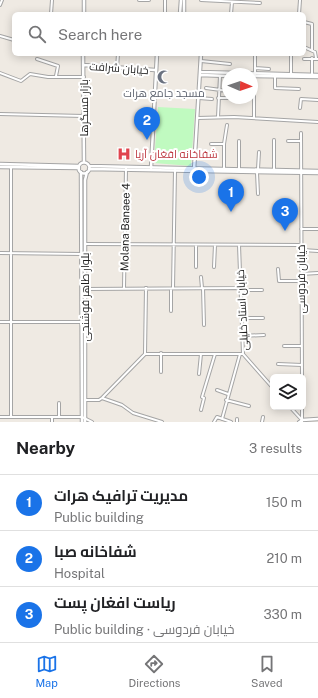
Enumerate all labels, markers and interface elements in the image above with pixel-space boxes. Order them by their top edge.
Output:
search box [12,12,306,56]
icon: search [26,23,48,45]
text: Search here [58,26,142,43]
street label: خیابان شرافت [89,60,149,77]
north arrow [222,68,258,104]
mosque icon: مسجد جامع هرات [156,69,172,85]
street label: بازار مسگرها [78,79,91,137]
place label: مسجد جامع هرات [123,87,205,101]
pin: 2 [134,107,160,140]
hospital icon: شفاخانه افغان آریا [116,146,132,162]
place label: شفاخانه افغان آریا [135,148,218,161]
your location [189,167,209,187]
pin: 1 [218,179,244,212]
street label: Molana Banaee 4 [118,183,132,271]
pin: 3 [272,198,298,231]
street label: خیابان فردوسی [295,245,308,313]
street label: بلوار طاهر فوشنجی [79,252,92,342]
street label: خیابان استاد خلیلی [234,269,251,351]
map controls [270,374,306,410]
button: layers [270,374,306,410]
text: Nearby [16,438,75,458]
text: 3 results [249,441,302,456]
text: مدیریت ترافیک هرات [54,487,188,504]
text: 1 [26,495,32,510]
text: 150 m [266,495,302,510]
text: Public building [54,510,144,525]
text: شفاخانه صبا [54,543,137,560]
text: 2 [25,551,33,566]
text: 210 m [267,551,302,566]
text: Hospital [54,566,105,581]
text: ریاست افغان پست [54,594,176,611]
text: 3 [25,607,33,622]
text: 330 m [263,607,302,622]
text: Public building · خیابان فردوسی [54,622,235,637]
tab: Map [35,653,58,689]
tab: Directions [129,653,180,689]
tab: Saved [251,653,283,689]

